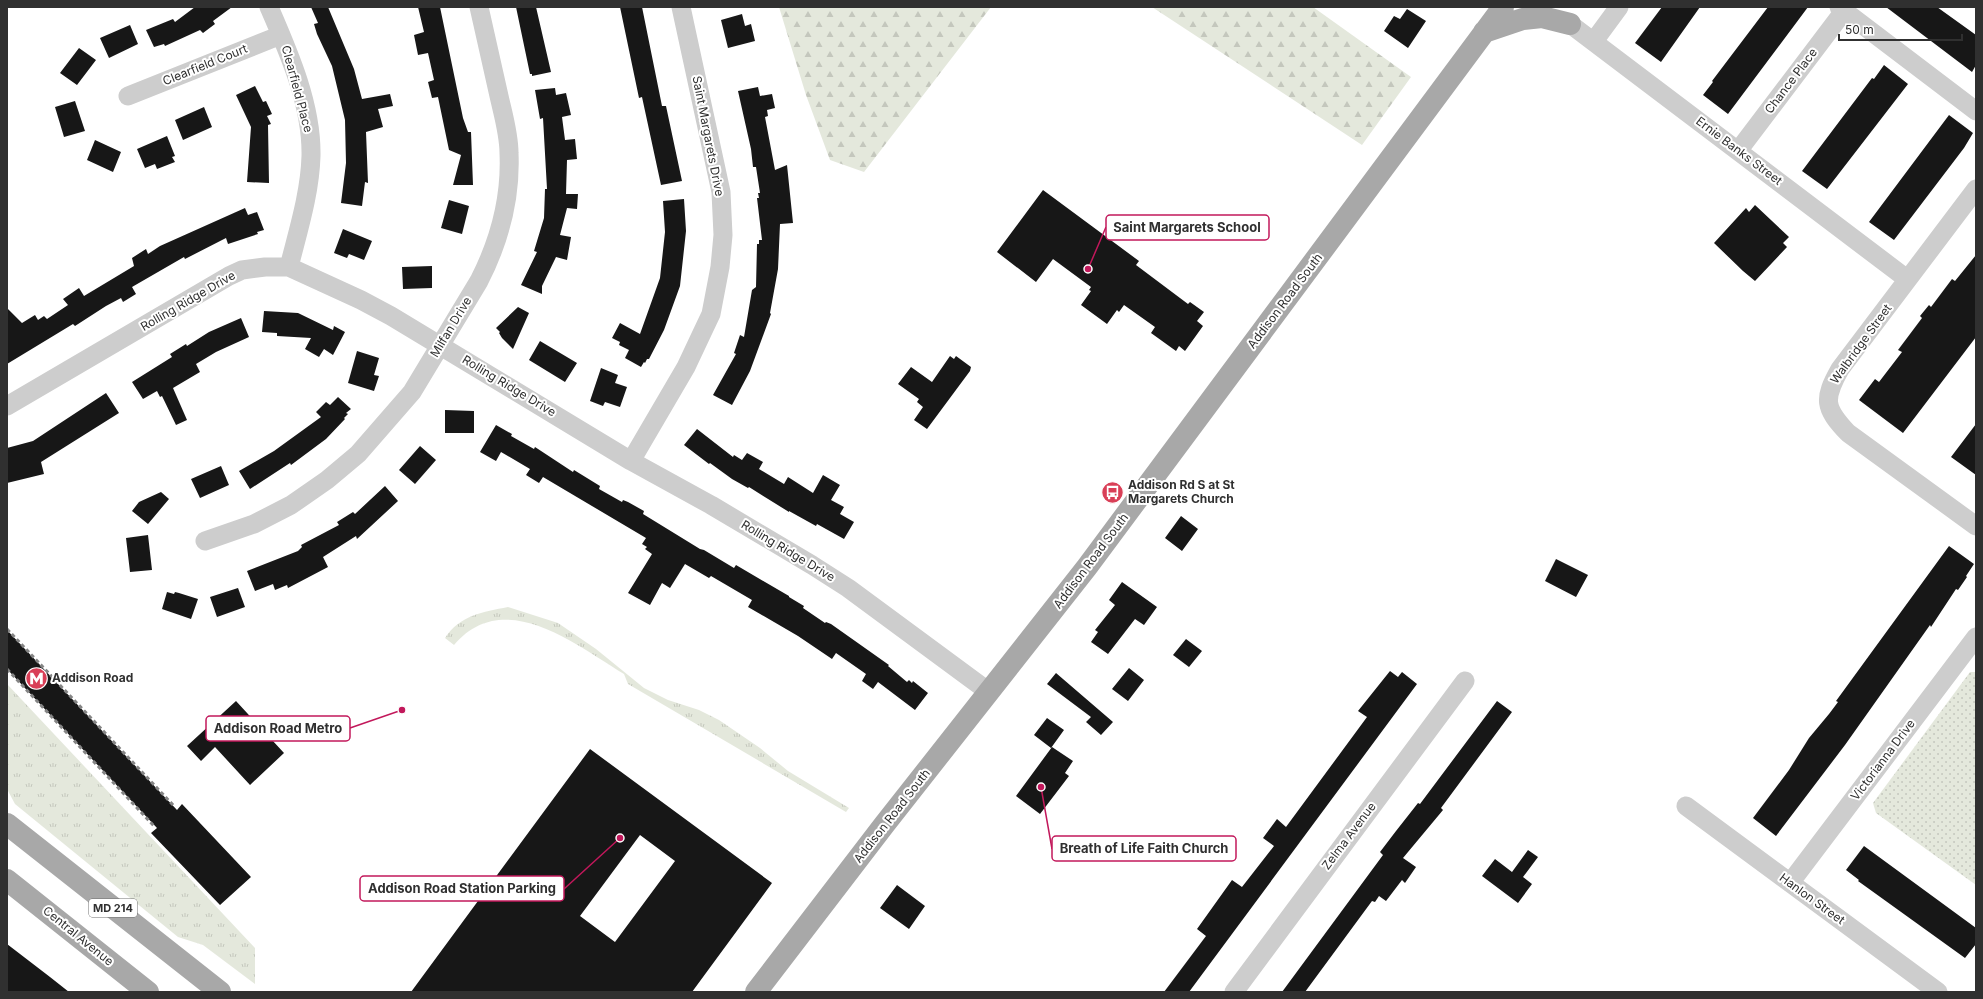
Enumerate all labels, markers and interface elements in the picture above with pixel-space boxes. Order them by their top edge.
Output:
scale bar [1839,16,1962,42]
text: 50 m [1845,22,1874,37]
street label: Clearfield Court [160,41,249,88]
street label: Clearfield Place [279,44,316,134]
street label: Chance Place [1761,45,1820,116]
street label: Saint Margarets Drive [689,74,728,197]
street label: Ernie Banks Street [1693,113,1785,188]
callout: Saint Margarets School [1106,215,1269,240]
text: Saint Margarets School [1113,219,1261,235]
street label: Addison Road South [1244,250,1325,351]
street label: Rolling Ridge Drive [138,267,238,334]
street label: Milfan Drive [427,294,474,360]
street label: Walbridge Street [1827,301,1895,386]
street label: Rolling Ridge Drive [460,352,559,419]
place label: Addison Rd S at St Margarets Church [1128,477,1235,506]
bus stop icon: Addison Rd S at St Margarets Church [1100,479,1126,505]
street label: Addison Road South [1050,510,1131,611]
street label: Rolling Ridge Drive [739,517,838,584]
metro station icon: Addison Road [24,665,50,691]
place label: Addison Road [52,670,133,685]
callout: Addison Road Metro [206,716,350,741]
street label: Victorianna Drive [1847,716,1918,803]
text: Addison Road Metro [214,720,342,736]
street label: Addison Road South [850,766,933,866]
street label: Zelma Avenue [1318,799,1379,872]
callout: Breath of Life Faith Church [1052,836,1236,861]
text: Breath of Life Faith Church [1060,840,1228,856]
street label: Hanlon Street [1777,870,1848,927]
callout: Addison Road Station Parking [360,876,564,901]
text: Addison Road Station Parking [368,880,556,896]
road number: MD 214 [89,899,137,917]
street label: Central Avenue [40,903,117,969]

